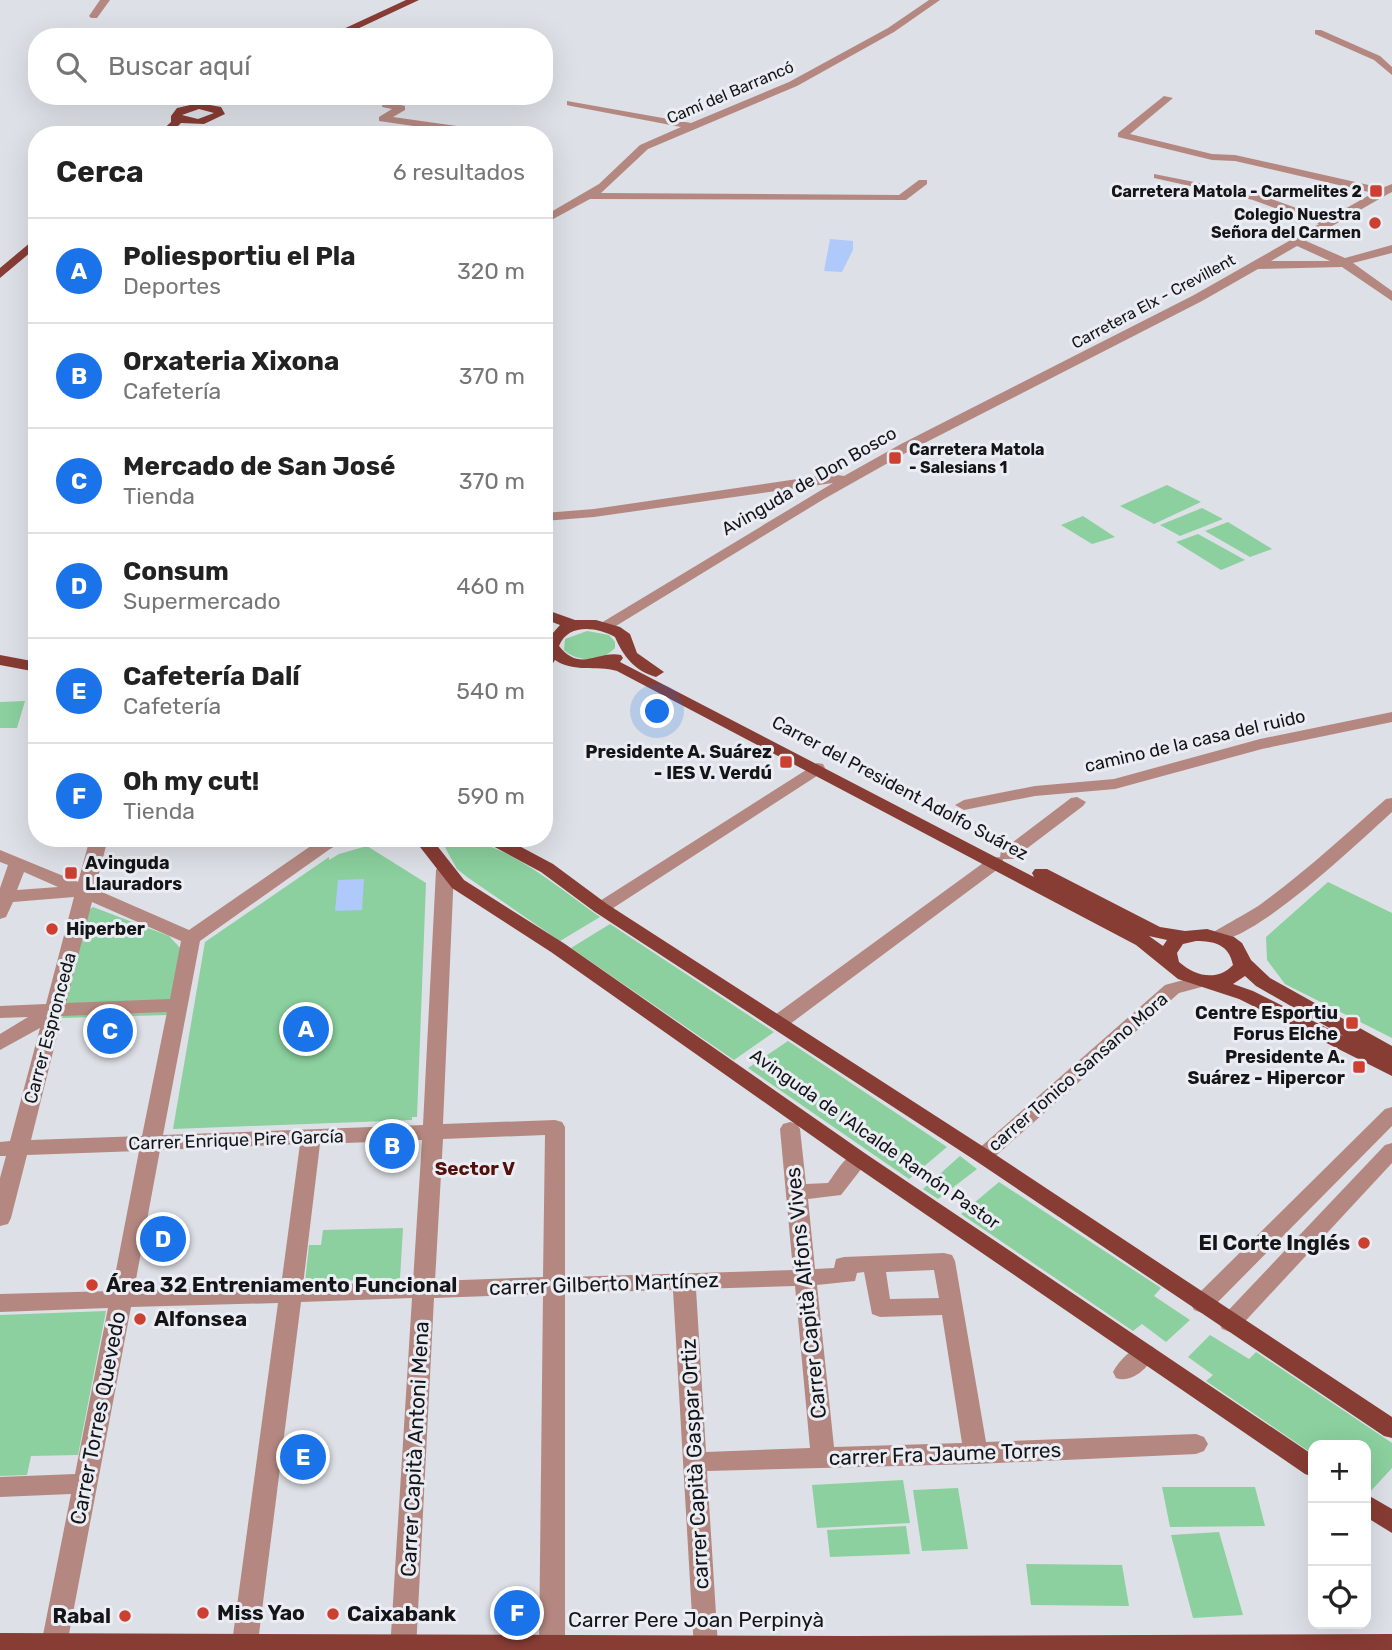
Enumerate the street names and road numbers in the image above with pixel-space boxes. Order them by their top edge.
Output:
street label: Camí del Barrancó [664,57,796,128]
street label: Carretera Elx - Crevillent [1068,250,1238,353]
street label: Avinguda de Don Bosco [718,422,900,540]
street label: camino de la casa del ruido [1082,705,1308,777]
street label: Carrer del President Adolfo Suárez [768,711,1032,865]
street label: Carrer Espronceda [19,950,81,1106]
street label: carrer Tonico Sansano Mora [984,988,1172,1156]
street label: Avinguda de l'Alcalde Ramón Pastor [746,1044,1004,1234]
street label: Carrer Enrique Pire García [128,1125,344,1155]
street label: Carrer Capità Alfons Vives [780,1166,831,1420]
street label: carrer Gilberto Martínez [489,1267,719,1300]
street label: Carrer Torres Quevedo [65,1309,130,1527]
street label: Carrer Capità Antoni Mena [395,1321,434,1577]
street label: carrer Capità Gaspar Ortiz [675,1338,714,1590]
street label: carrer Fra Jaume Torres [828,1437,1062,1470]
street label: Carrer Pere Joan Perpinyà [568,1607,824,1632]

